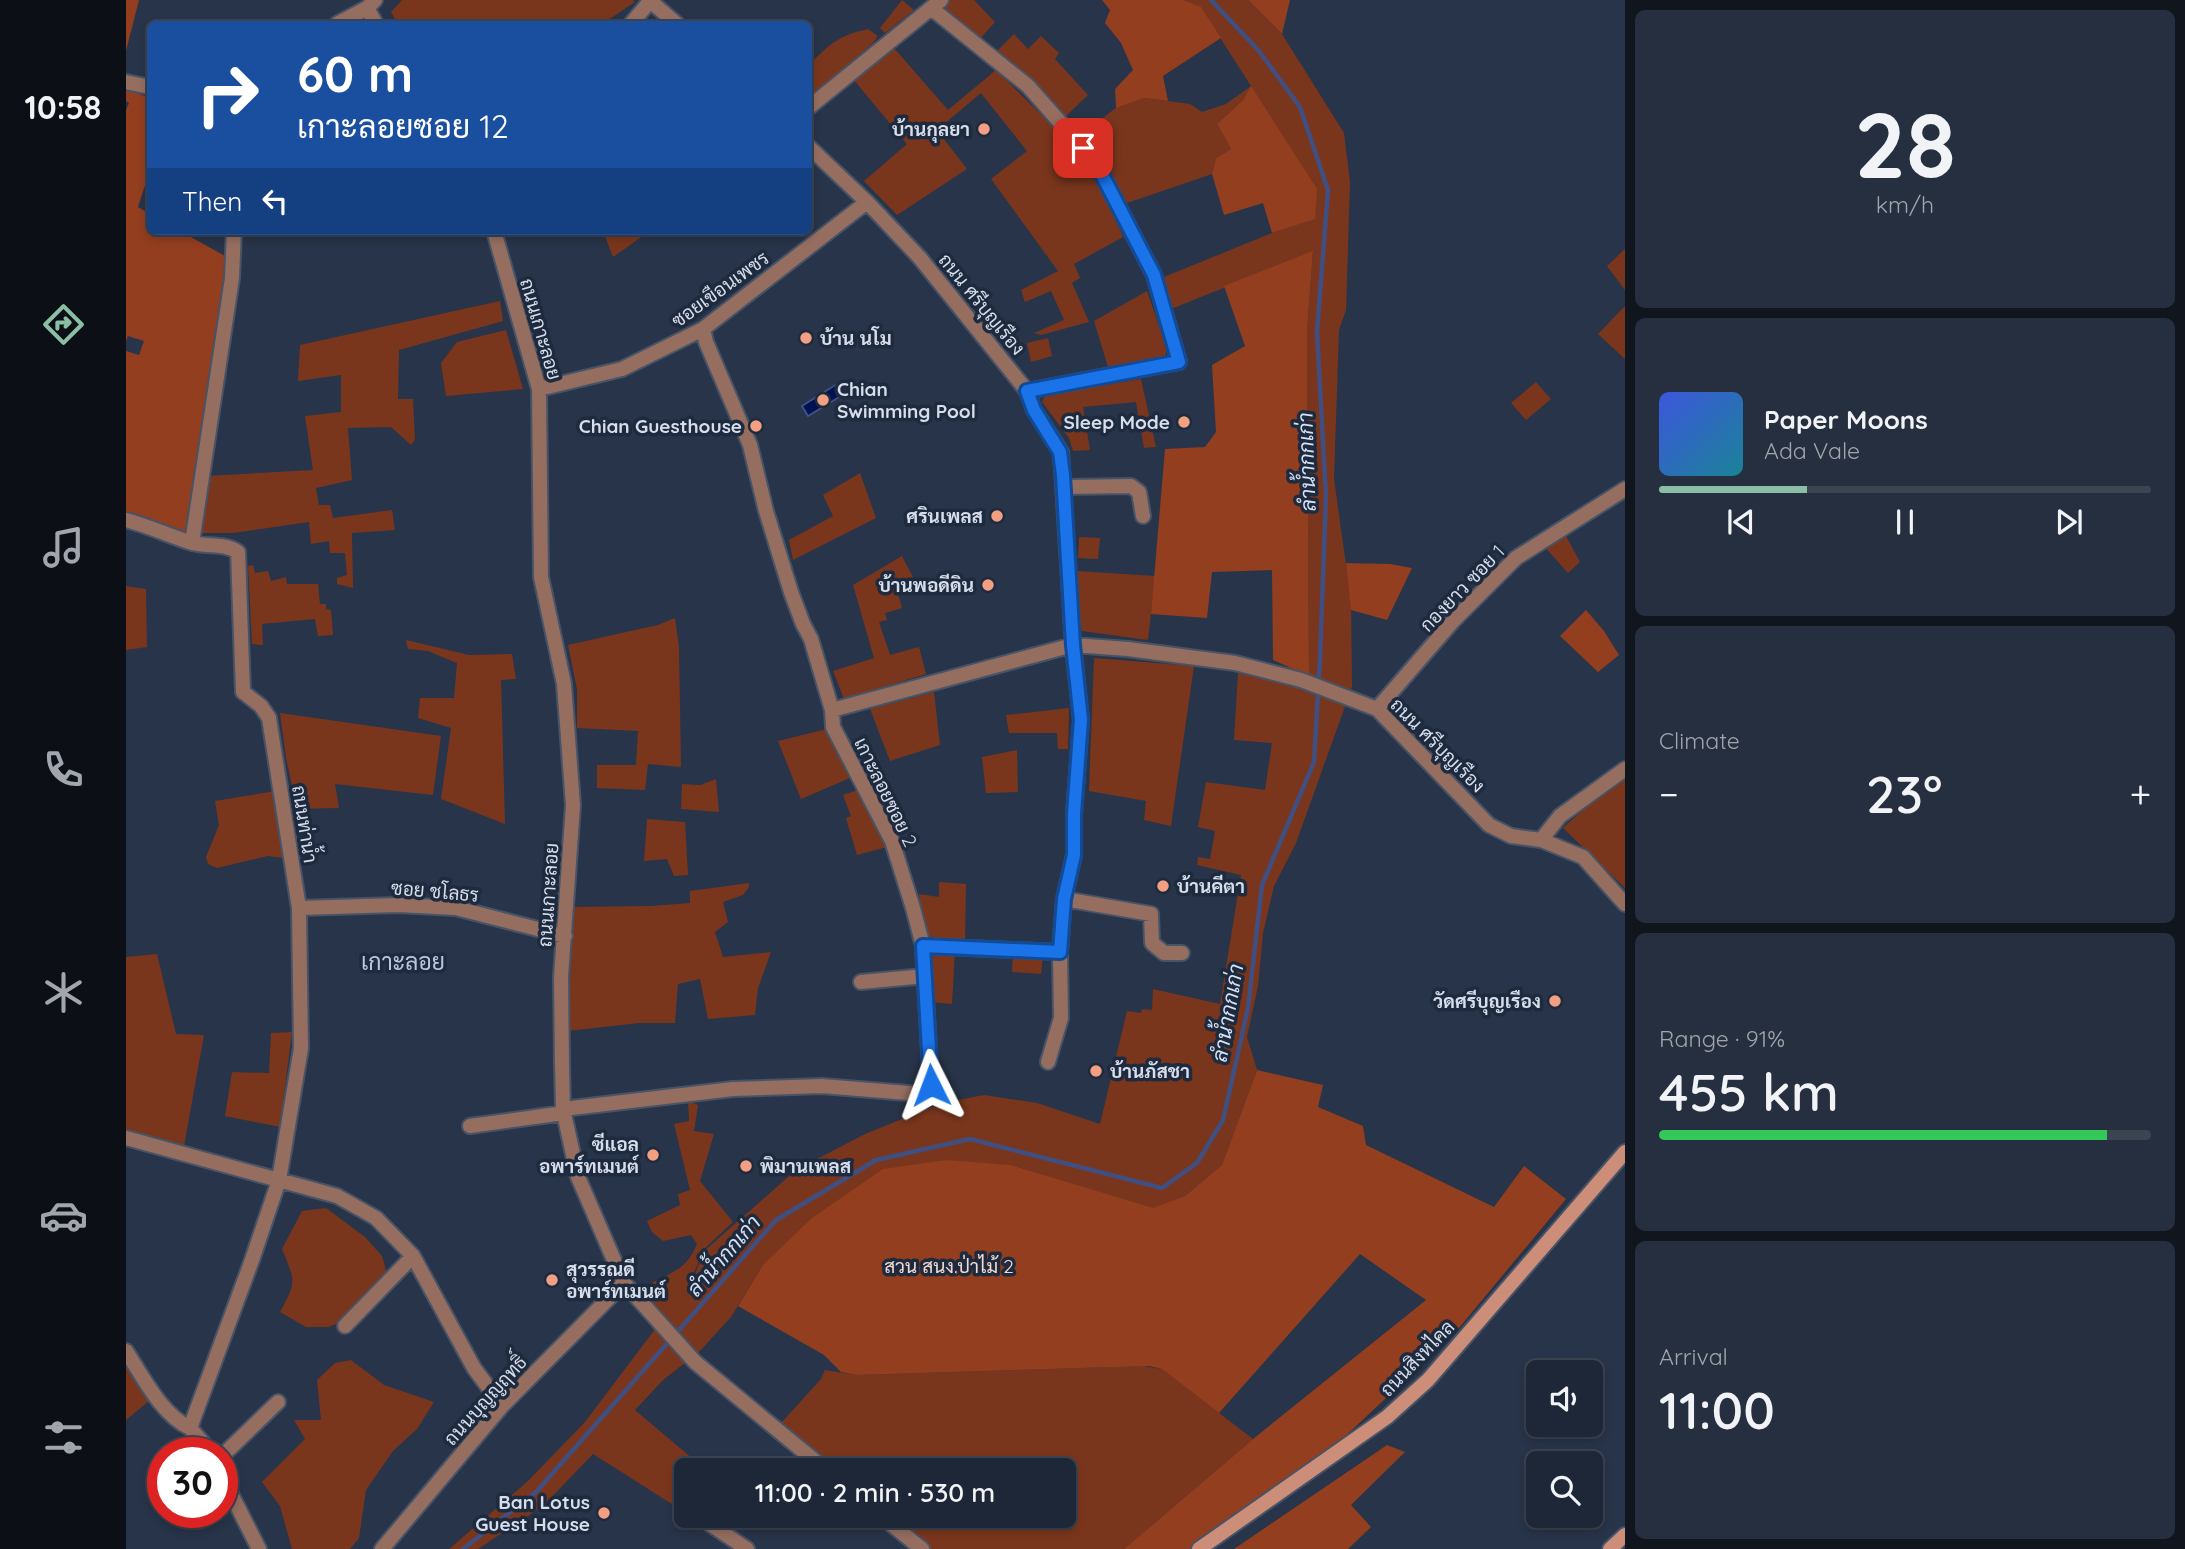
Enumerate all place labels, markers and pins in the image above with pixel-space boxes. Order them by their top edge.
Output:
place label: บ้านกุลยา [892,117,970,144]
pin [1053,118,1113,178]
marker: บ้านกุลยา [976,121,992,137]
place label: บ้าน นโม [820,326,892,350]
marker: บ้าน นโม [798,330,814,346]
place label: Chian Swimming Pool [837,377,976,423]
marker: Chian Swimming Pool [815,392,831,408]
place label: Sleep Mode [1063,410,1170,434]
place label: Chian Guesthouse [579,414,742,438]
marker: Sleep Mode [1176,414,1192,430]
marker: Chian Guesthouse [748,418,764,434]
place label: ศรินเพลส [906,504,983,528]
marker: ศรินเพลส [989,508,1005,524]
place label: บ้านพอดีดิน [878,573,974,597]
marker: บ้านพอดีดิน [980,577,996,593]
place label: บ้านคีตา [1177,874,1245,898]
marker: บ้านคีตา [1155,878,1171,894]
place label: วัดศรีบุญเรือง [1433,989,1541,1016]
marker: วัดศรีบุญเรือง [1547,993,1563,1009]
place label: บ้านภัสชา [1110,1059,1190,1083]
marker: บ้านภัสชา [1088,1063,1104,1079]
place label: ซีแอล อพาร์ทเมนต์ [539,1132,640,1178]
marker: ซีแอล อพาร์ทเมนต์ [645,1147,661,1163]
place label: พิมานเพลส [760,1154,851,1178]
marker: พิมานเพลส [738,1158,754,1174]
place label: สุวรรณดี อพาร์ทเมนต์ [566,1257,667,1303]
marker: สุวรรณดี อพาร์ทเมนต์ [544,1272,560,1288]
place label: Ban Lotus Guest House [475,1490,590,1536]
marker: Ban Lotus Guest House [596,1505,612,1521]

